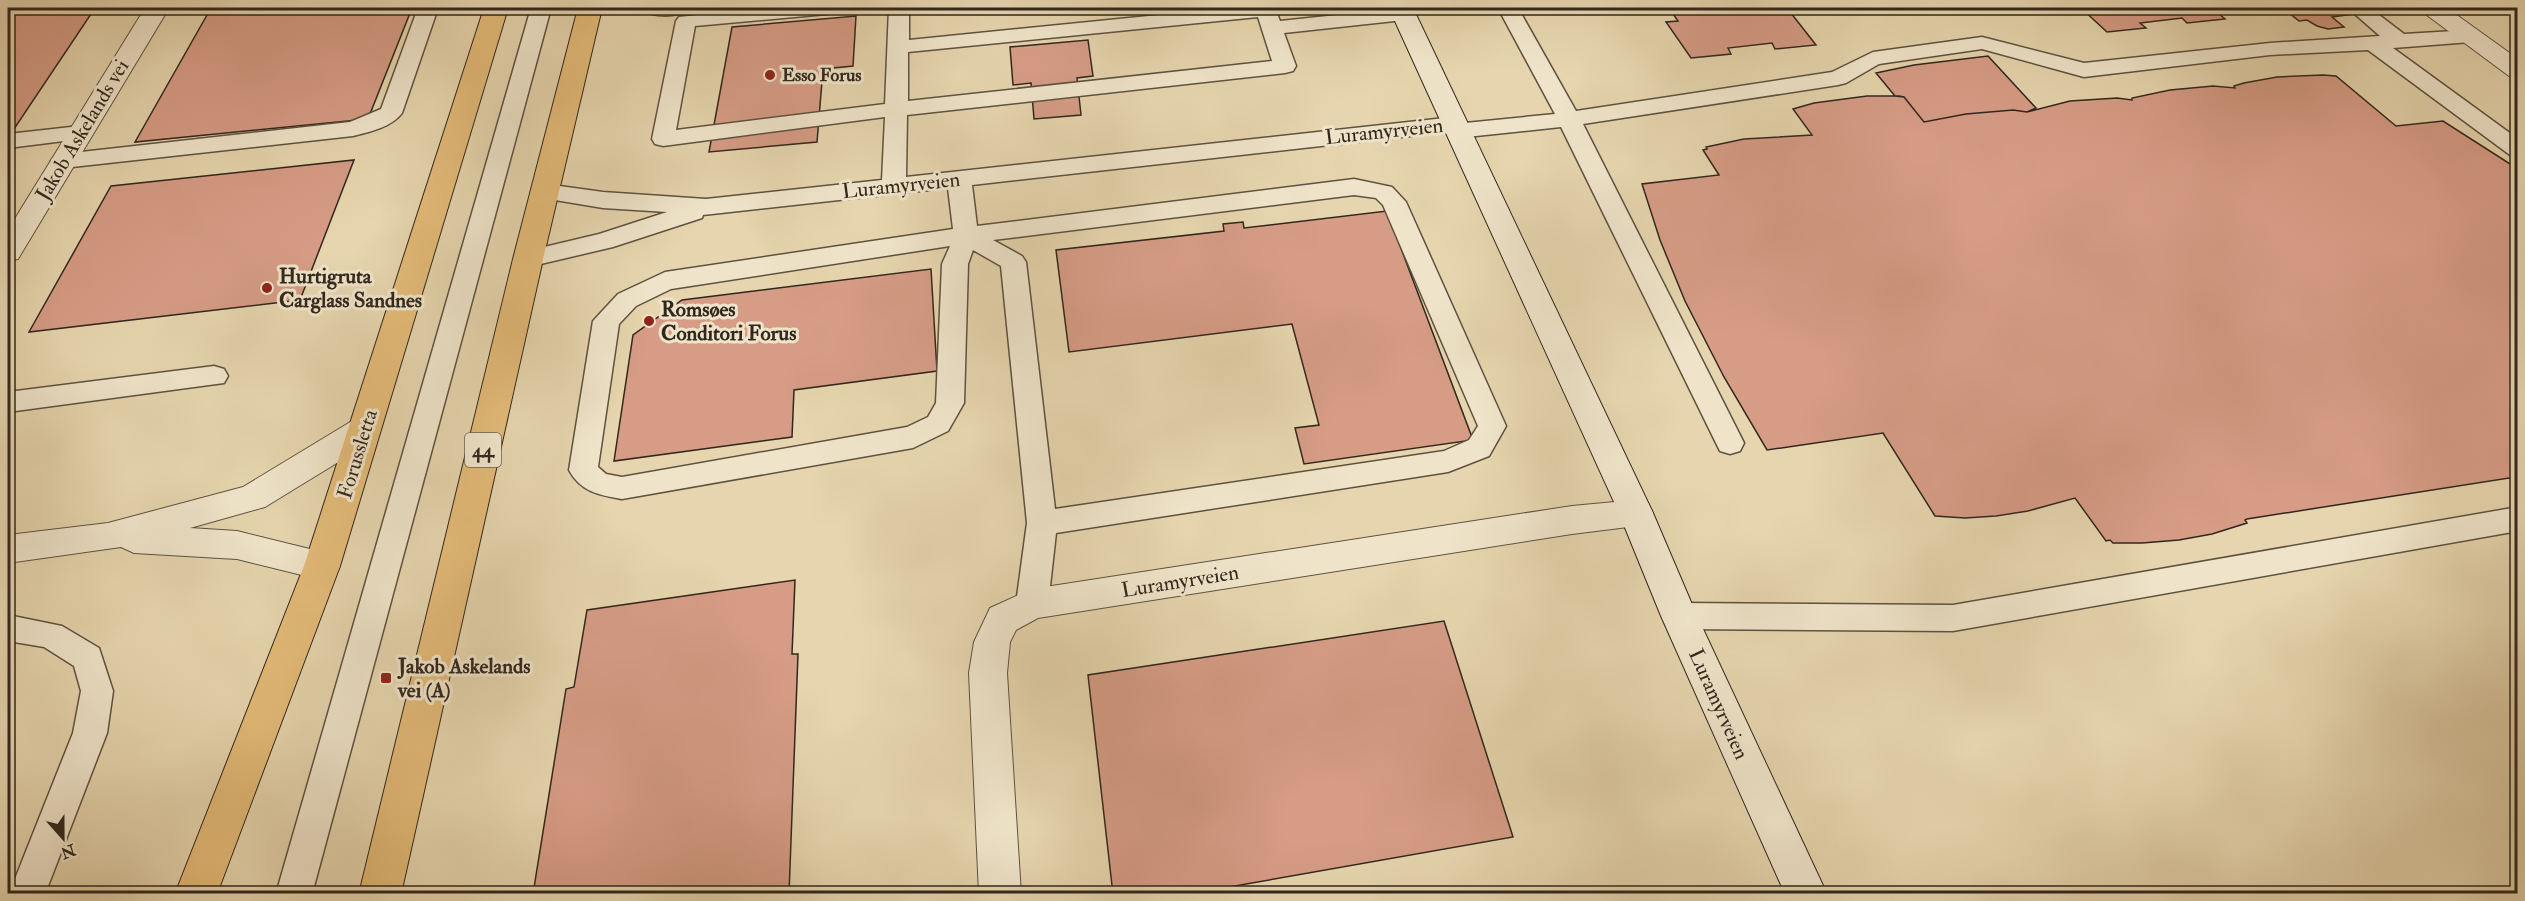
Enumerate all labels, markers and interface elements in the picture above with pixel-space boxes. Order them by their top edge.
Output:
street label: Jakob Askelands vei [29,54,135,207]
place label: Esso Forus [782,64,861,87]
marker: Esso Forus [763,68,777,82]
street label: Luramyrveien [1324,112,1445,151]
street label: Luramyrveien [841,166,962,205]
place label: Hurtigruta Carglass Sandnes [279,263,422,314]
marker: Hurtigruta Carglass Sandnes [260,281,274,295]
place label: Romsøes Conditori Forus [661,296,796,347]
marker: Romsøes Conditori Forus [642,314,656,328]
street label: Forussletta [331,406,384,502]
road number: 44 [465,433,501,467]
street label: Luramyrveien [1119,559,1241,604]
street label: Luramyrveien [1682,645,1755,764]
place label: Jakob Askelands vei (A) [397,653,531,704]
marker: Jakob Askelands vei (A) [379,671,393,685]
north arrow [33,808,93,868]
text: N [57,839,79,863]

